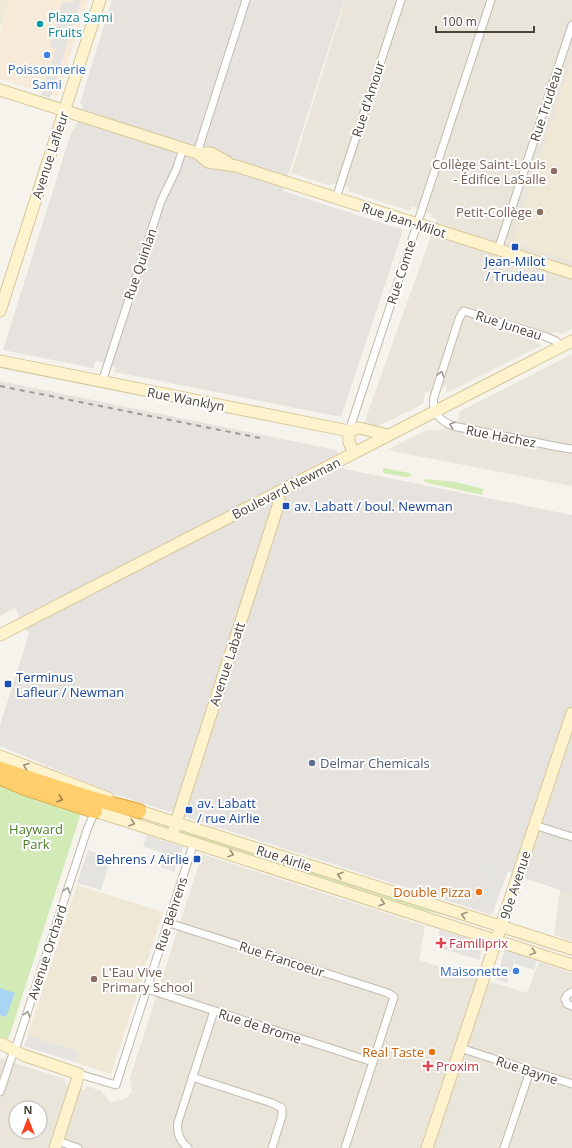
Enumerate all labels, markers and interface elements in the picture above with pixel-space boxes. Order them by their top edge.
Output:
place label: Plaza Sami Fruits [48,8,113,41]
scale bar [436,8,534,34]
text: 100 m [442,13,477,30]
marker: Plaza Sami Fruits [35,19,45,29]
marker: Poissonnerie Sami [42,50,52,60]
street label: Rue d'Amour [347,58,389,139]
place label: Poissonnerie Sami [8,60,86,93]
street label: Rue Trudeau [525,64,567,144]
street label: Avenue Lafleur [27,108,73,201]
place label: Collège Saint-Louis - Édifice LaSalle [432,155,546,188]
marker: Collège Saint-Louis - Édifice LaSalle [549,166,559,176]
street label: Rue Jean-Milot [360,198,449,242]
place label: Petit-Collège [456,203,532,221]
marker: Petit-Collège [535,207,545,217]
street label: Rue Quinlan [119,226,161,302]
street label: Rue Comte [382,238,420,306]
marker: Jean-Milot / Trudeau [510,242,520,252]
place label: Jean-Milot / Trudeau [483,252,546,285]
street label: Rue Juneau [474,306,544,344]
one-way arrow [437,371,445,378]
street label: Rue Wanklyn [146,383,226,415]
street label: Rue Hachez [464,420,538,452]
one-way arrow [448,421,455,429]
street label: Boulevard Newman [229,453,343,523]
place label: av. Labatt / boul. Newman [294,497,453,515]
marker: av. Labatt / boul. Newman [281,501,291,511]
street label: Avenue Labatt [205,619,249,708]
place label: Terminus Lafleur / Newman [16,668,124,701]
marker: Terminus Lafleur / Newman [3,679,13,689]
place label: Delmar Chemicals [320,754,430,772]
marker: Delmar Chemicals [307,758,317,768]
one-way arrow [22,763,29,771]
place label: av. Labatt / rue Airlie [197,794,260,827]
one-way arrow [56,795,63,803]
marker: av. Labatt / rue Airlie [184,805,194,815]
one-way arrow [128,818,135,826]
park label: Hayward Park [9,820,63,853]
street label: Rue Airlie [254,841,314,875]
street label: 90e Avenue [495,849,535,921]
place label: Behrens / Airlie [96,850,189,868]
one-way arrow [228,850,235,858]
marker: Behrens / Airlie [192,854,202,864]
one-way arrow [336,871,343,880]
street label: Rue Behrens [151,875,191,953]
place label: Double Pizza [393,883,471,901]
one-way arrow [62,887,71,894]
marker: Double Pizza [474,887,484,897]
one-way arrow [378,898,385,907]
street label: Avenue Orchard [23,902,71,1002]
one-way arrow [460,911,467,920]
place label: Familiprix [449,934,508,952]
street label: Rue Francoeur [237,937,328,981]
marker: Familiprix [436,938,446,948]
one-way arrow [530,947,537,956]
place label: Maisonette [440,962,508,980]
place label: L'Eau Vive Primary School [102,963,193,996]
marker: Maisonette [511,966,521,976]
marker: L'Eau Vive Primary School [89,974,99,984]
street label: Rue de Brome [216,1004,304,1048]
one-way arrow [22,1011,31,1018]
place label: Real Taste [362,1043,424,1061]
marker: Real Taste [427,1047,437,1057]
street label: Rue Bayne [494,1052,560,1088]
place label: Proxim [436,1057,479,1075]
marker: Proxim [423,1061,433,1071]
north arrow [8,1100,48,1140]
text: N [24,1102,32,1117]

